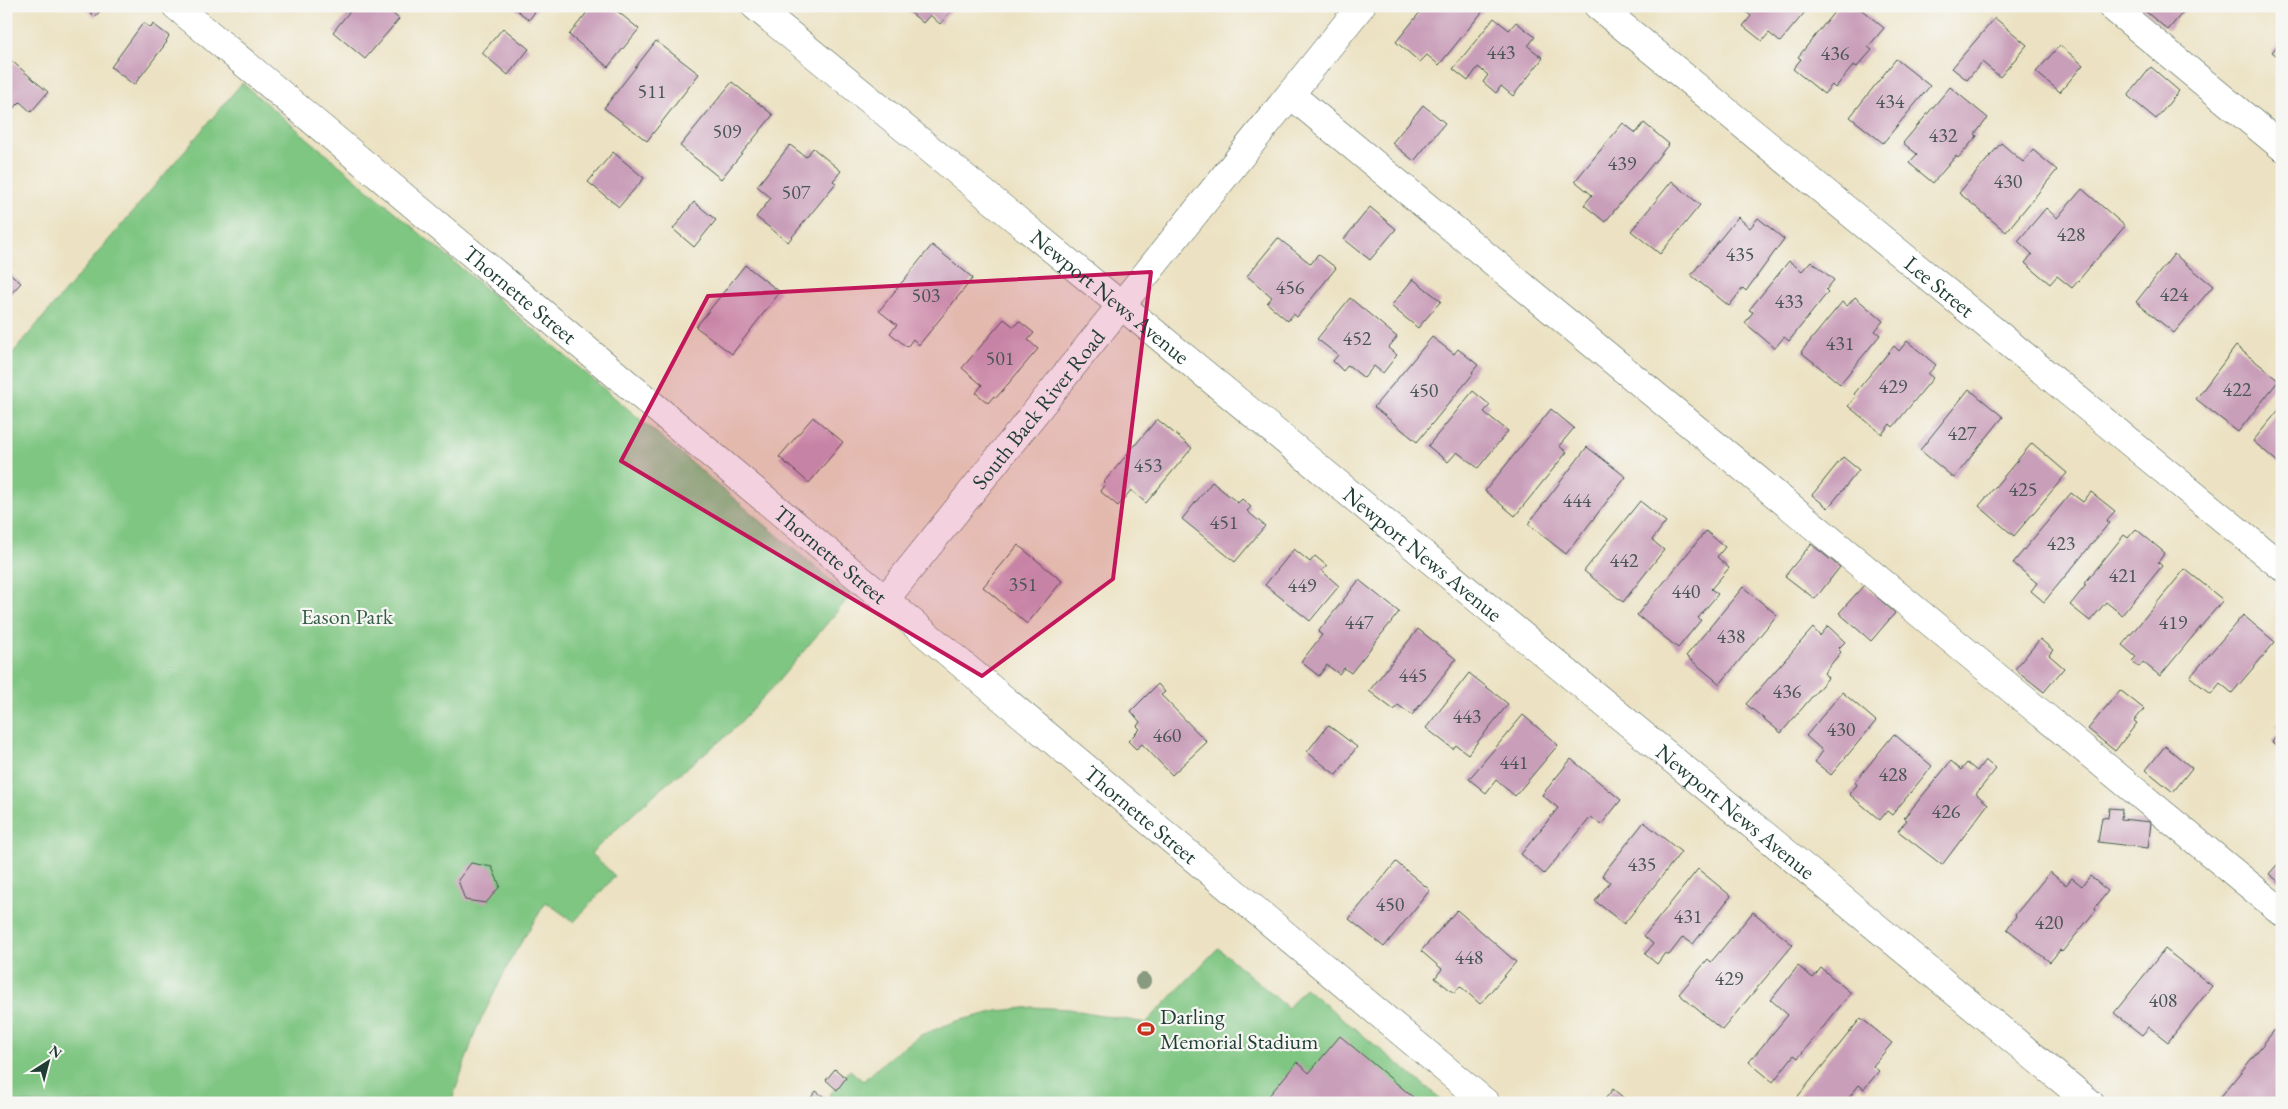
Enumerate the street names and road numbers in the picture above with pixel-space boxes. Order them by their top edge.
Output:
street label: Newport News Avenue [1025,223,1196,371]
street label: Thornette Street [457,238,583,350]
street label: Lee Street [1899,249,1981,324]
street label: South Back River Road [965,322,1111,495]
street label: Newport News Avenue [1337,480,1509,628]
street label: Thornette Street [768,498,894,610]
street label: Newport News Avenue [1650,737,1822,886]
street label: Thornette Street [1078,758,1204,870]

